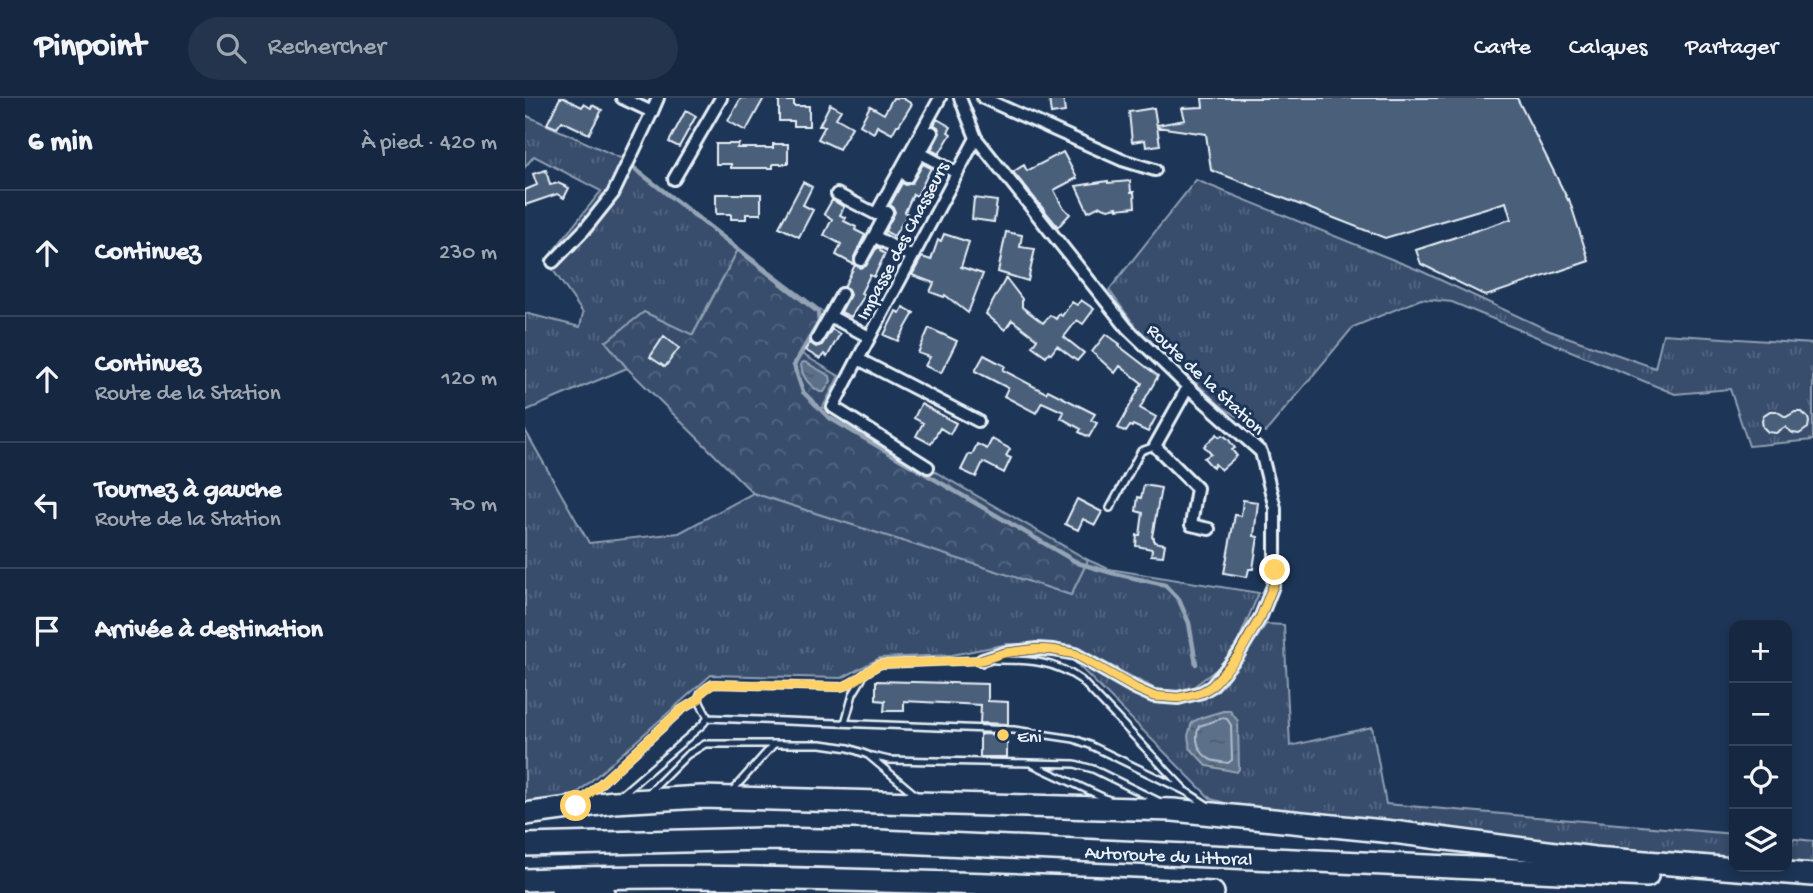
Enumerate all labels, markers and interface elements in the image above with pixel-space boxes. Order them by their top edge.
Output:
search box [188,17,678,80]
text: Pinpoint [35,29,146,67]
icon: search [212,29,250,67]
text: Rechercher [268,33,386,64]
text: Carte [1474,34,1531,63]
text: Calques [1569,34,1647,63]
text: Partager [1685,34,1778,63]
text: 6 min [28,126,92,161]
text: À pied · 420 m [361,130,497,157]
street label: Impasse des Chasseurs [853,158,956,325]
icon: ahead [28,234,66,272]
text: Continuez [95,238,201,269]
text: 230 m [439,240,497,267]
street label: Route de la Station [1141,320,1269,441]
text: Continuez [95,350,201,381]
icon: ahead [28,360,66,398]
text: 120 m [442,366,497,393]
text: Route de la Station [95,381,281,408]
text: Tournez à gauche [95,476,282,507]
icon: left [28,486,66,524]
text: 70 m [450,492,497,519]
text: Route de la Station [95,507,281,534]
route end [1259,554,1290,585]
icon: arrive [28,612,66,650]
text: Arrivée à destination [95,616,323,647]
map controls [1729,620,1792,872]
button: + [1729,620,1792,683]
button: − [1729,683,1792,746]
marker: Eni [995,727,1011,743]
place label: Eni [1017,727,1042,750]
button: locate [1729,746,1792,809]
route start [560,790,591,821]
button: layers [1729,809,1792,872]
street label: Autoroute du Littoral [1084,842,1253,873]

